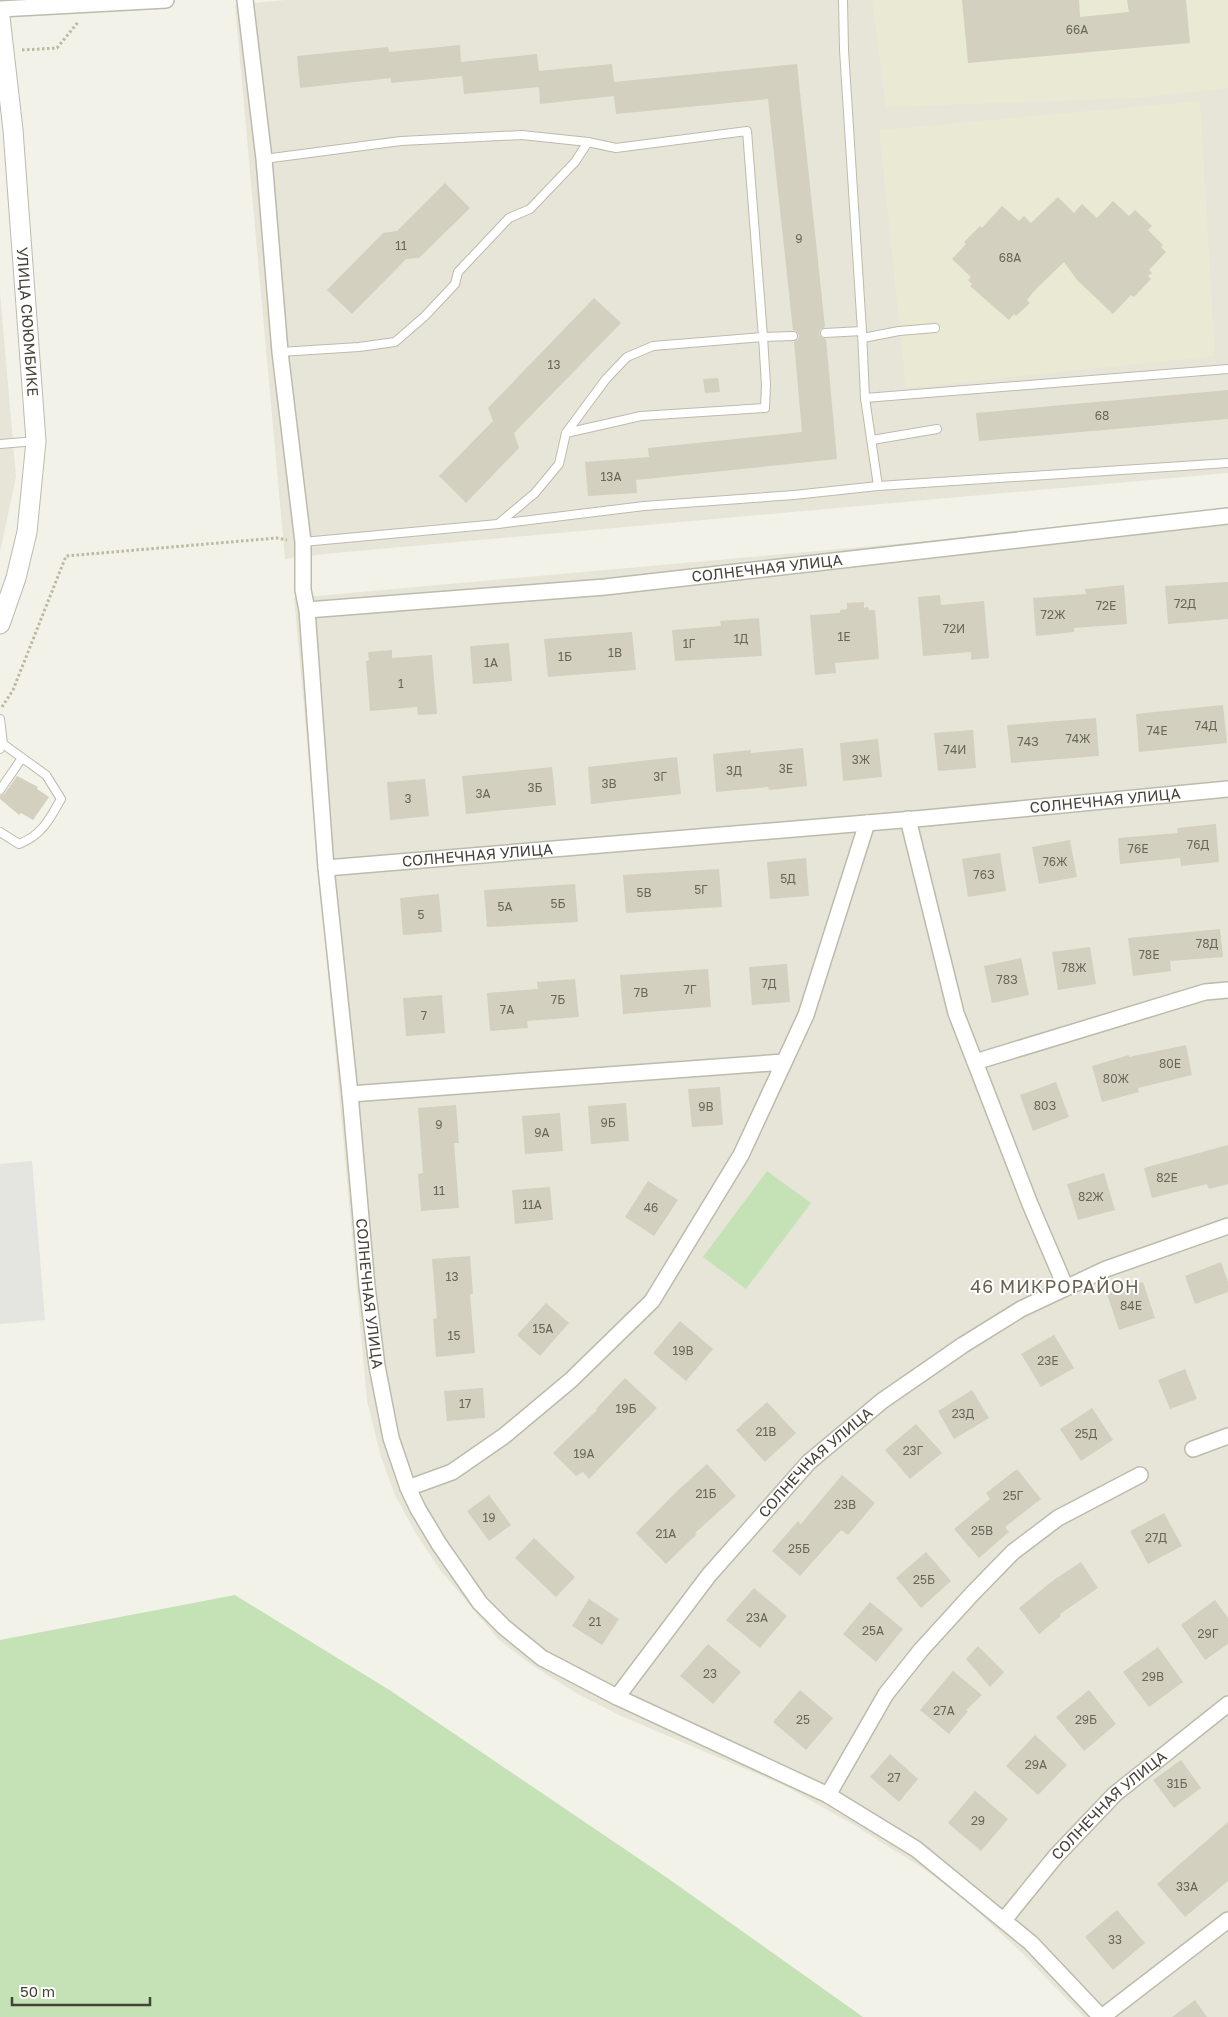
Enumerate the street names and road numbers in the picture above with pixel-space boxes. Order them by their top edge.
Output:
street label: УЛИЦА СЮЮМБИКЕ [14,246,43,397]
street label: СОЛНЕЧНАЯ УЛИЦА [691,550,843,585]
street label: СОЛНЕЧНАЯ УЛИЦА [1029,784,1181,816]
street label: СОЛНЕЧНАЯ УЛИЦА [401,839,554,870]
street label: СОЛНЕЧНАЯ УЛИЦА [353,1217,387,1370]
street label: СОЛНЕЧНАЯ УЛИЦА [754,1403,876,1521]
street label: СОЛНЕЧНАЯ УЛИЦА [1047,1746,1170,1863]

